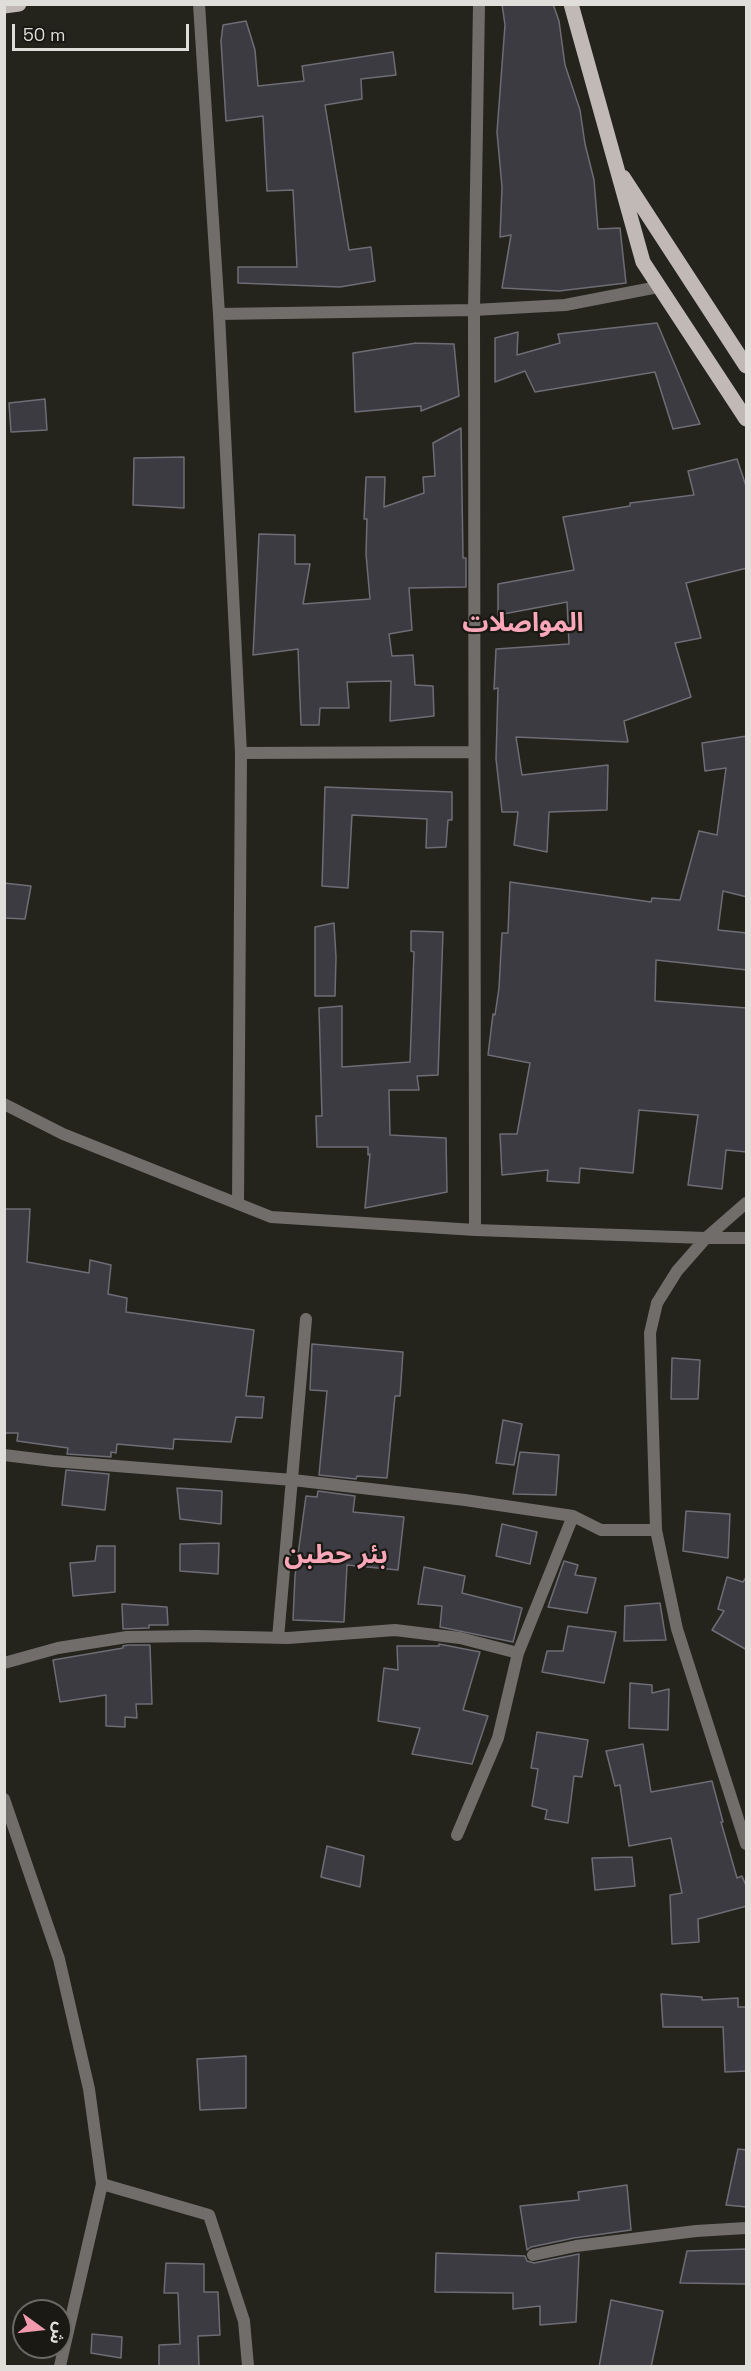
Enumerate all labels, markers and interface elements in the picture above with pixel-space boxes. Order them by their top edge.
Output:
scale bar [15,12,192,50]
text: 50 m [23,23,65,46]
district label: المواصلات [462,608,584,640]
district label: بئر حطبن [284,1540,388,1572]
north arrow [12,2299,72,2359]
text: ش [45,2320,71,2347]

